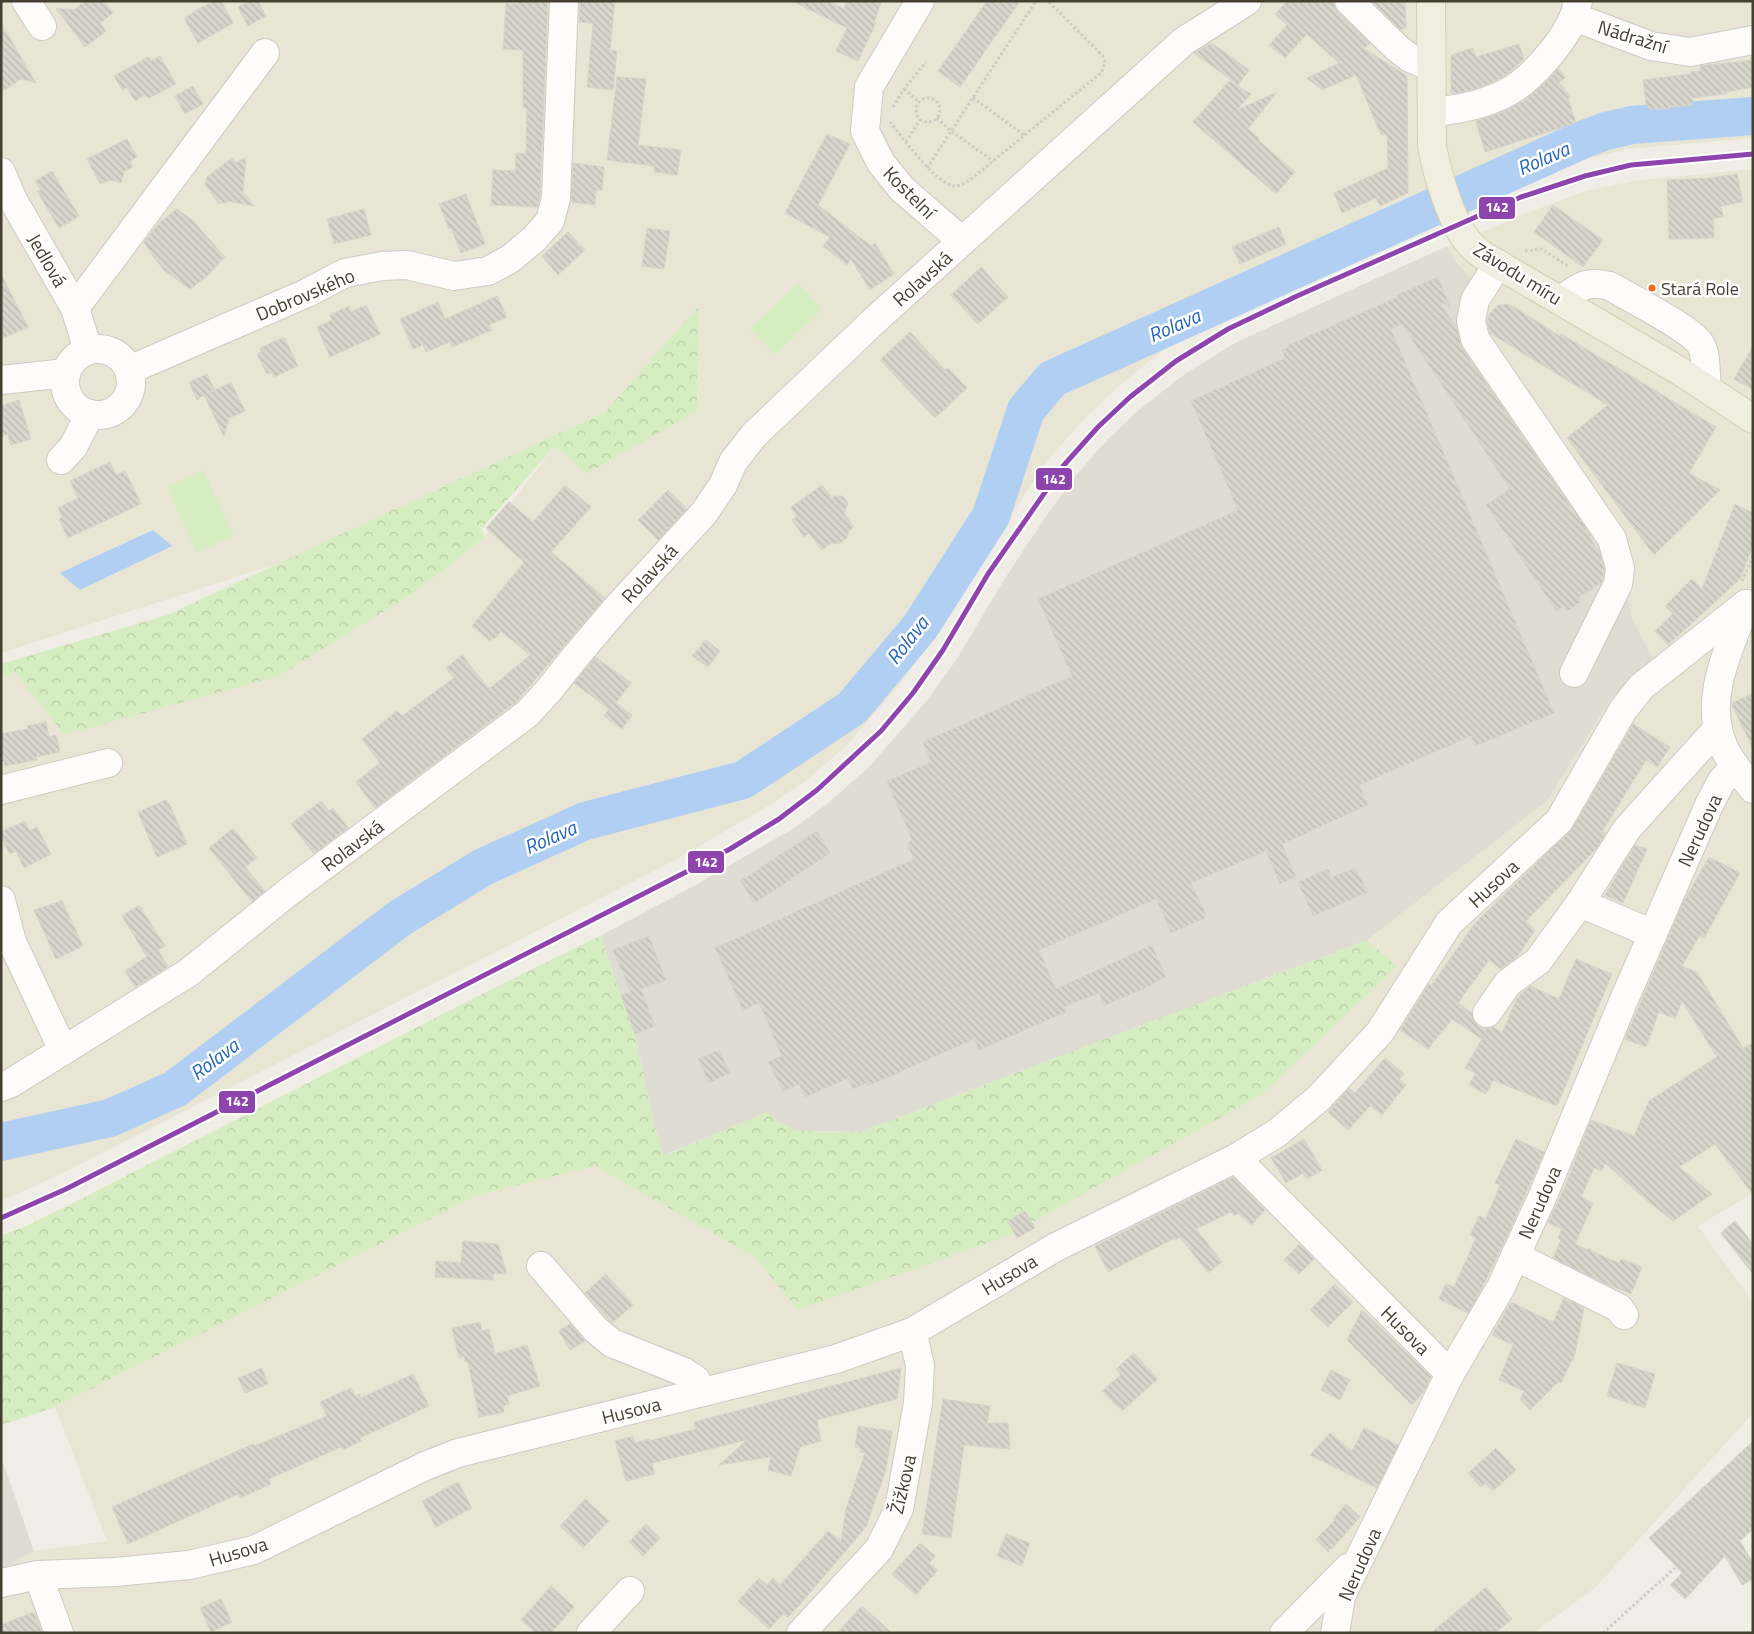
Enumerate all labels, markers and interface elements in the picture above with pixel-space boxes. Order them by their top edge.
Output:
street label: Nádražní [1595,12,1673,61]
water label: Rolava [1512,132,1575,183]
street label: Kostelní [877,159,944,226]
line badge: 142 [1478,196,1516,220]
text: 142 [1485,196,1509,217]
street label: Jedlová [21,228,75,293]
street label: Závodu míru [1468,234,1568,312]
street label: Rolavská [886,243,959,313]
street label: Dobrovského [251,260,359,328]
place label: Stará Role [1661,275,1739,302]
marker: Stará Role [1647,283,1657,293]
water label: Rolava [1143,299,1206,350]
line badge: 142 [1035,467,1073,491]
text: 142 [1042,468,1066,489]
street label: Rolavská [614,537,684,609]
water label: Rolava [878,608,937,671]
street label: Nerudova [1669,788,1729,871]
water label: Rolava [519,811,582,862]
street label: Rolavská [315,812,390,878]
line badge: 142 [687,850,725,874]
text: 142 [694,851,718,872]
street label: Husova [1461,852,1525,914]
water label: Rolava [183,1030,246,1088]
line badge: 142 [218,1090,256,1114]
text: 142 [225,1090,249,1111]
street label: Nerudova [1510,1160,1568,1243]
street label: Husova [976,1246,1043,1302]
street label: Husova [1374,1298,1438,1362]
street label: Husova [598,1389,664,1431]
street label: Žižkova [881,1451,923,1517]
street label: Nerudova [1330,1522,1388,1605]
street label: Husova [205,1528,271,1574]

